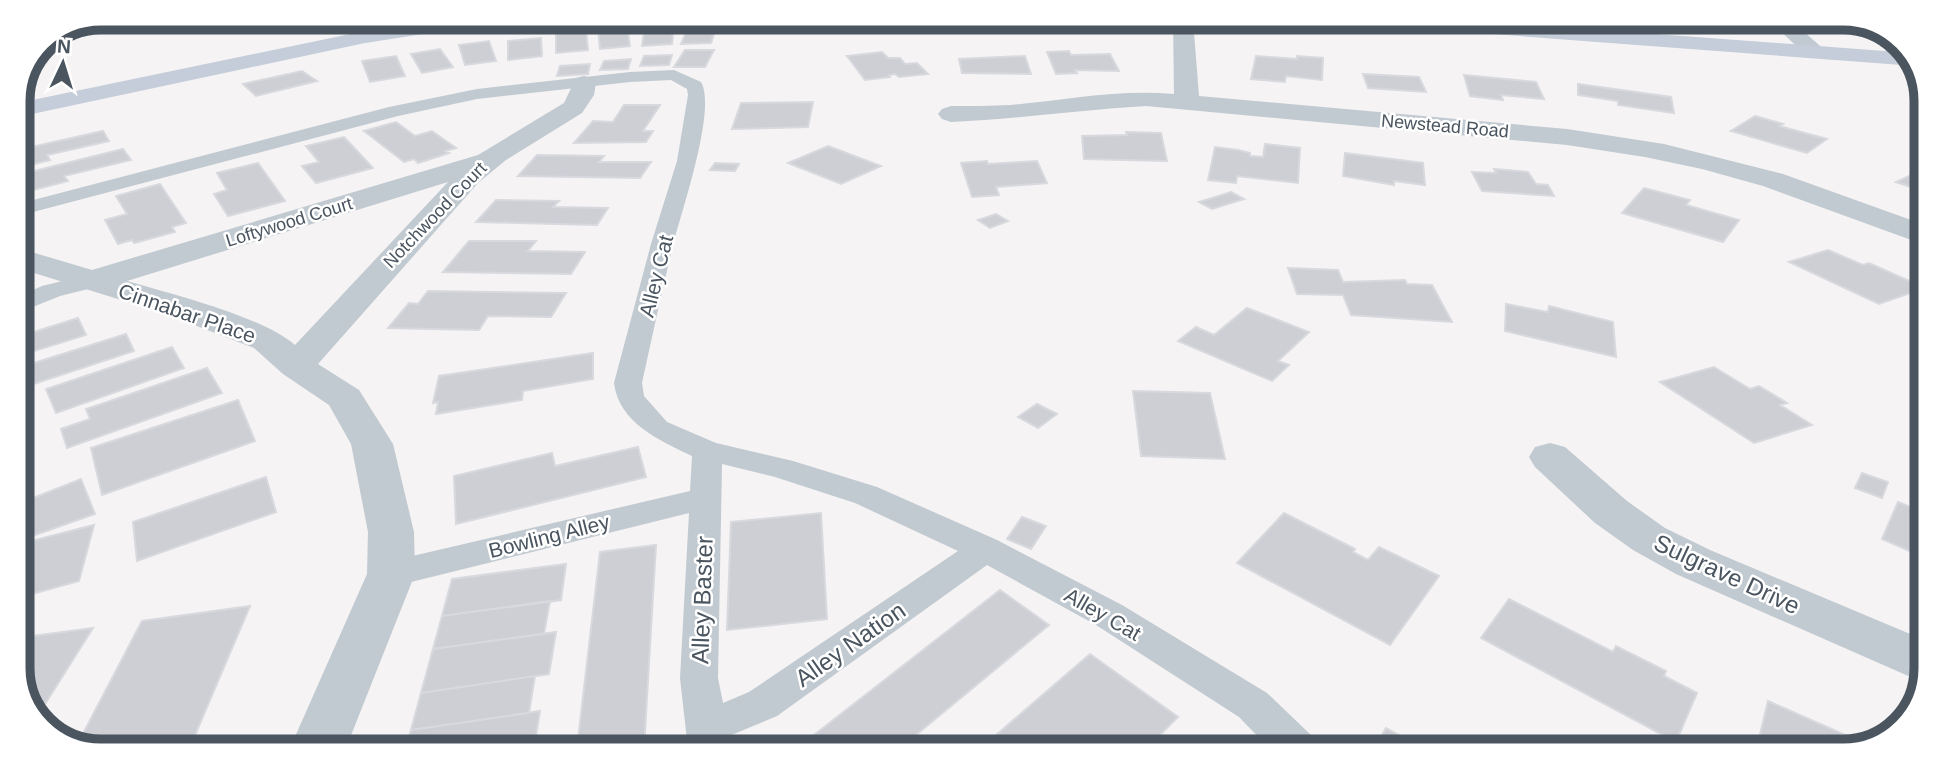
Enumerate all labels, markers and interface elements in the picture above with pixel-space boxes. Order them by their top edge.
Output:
north arrow [28,28,98,98]
text: N [57,36,72,57]
street label: Newstead Road [1380,110,1510,142]
street label: Notchwood Court [380,158,490,272]
street label: Loftywood Court [223,193,355,251]
street label: Alley Cat [635,232,677,320]
street label: Cinnabar Place [115,279,259,347]
street label: Bowling Alley [486,510,612,562]
street label: Sulgrave Drive [1650,529,1804,619]
street label: Alley Baster [686,536,718,664]
street label: Alley Cat [1061,583,1145,645]
street label: Alley Nation [790,596,910,692]

